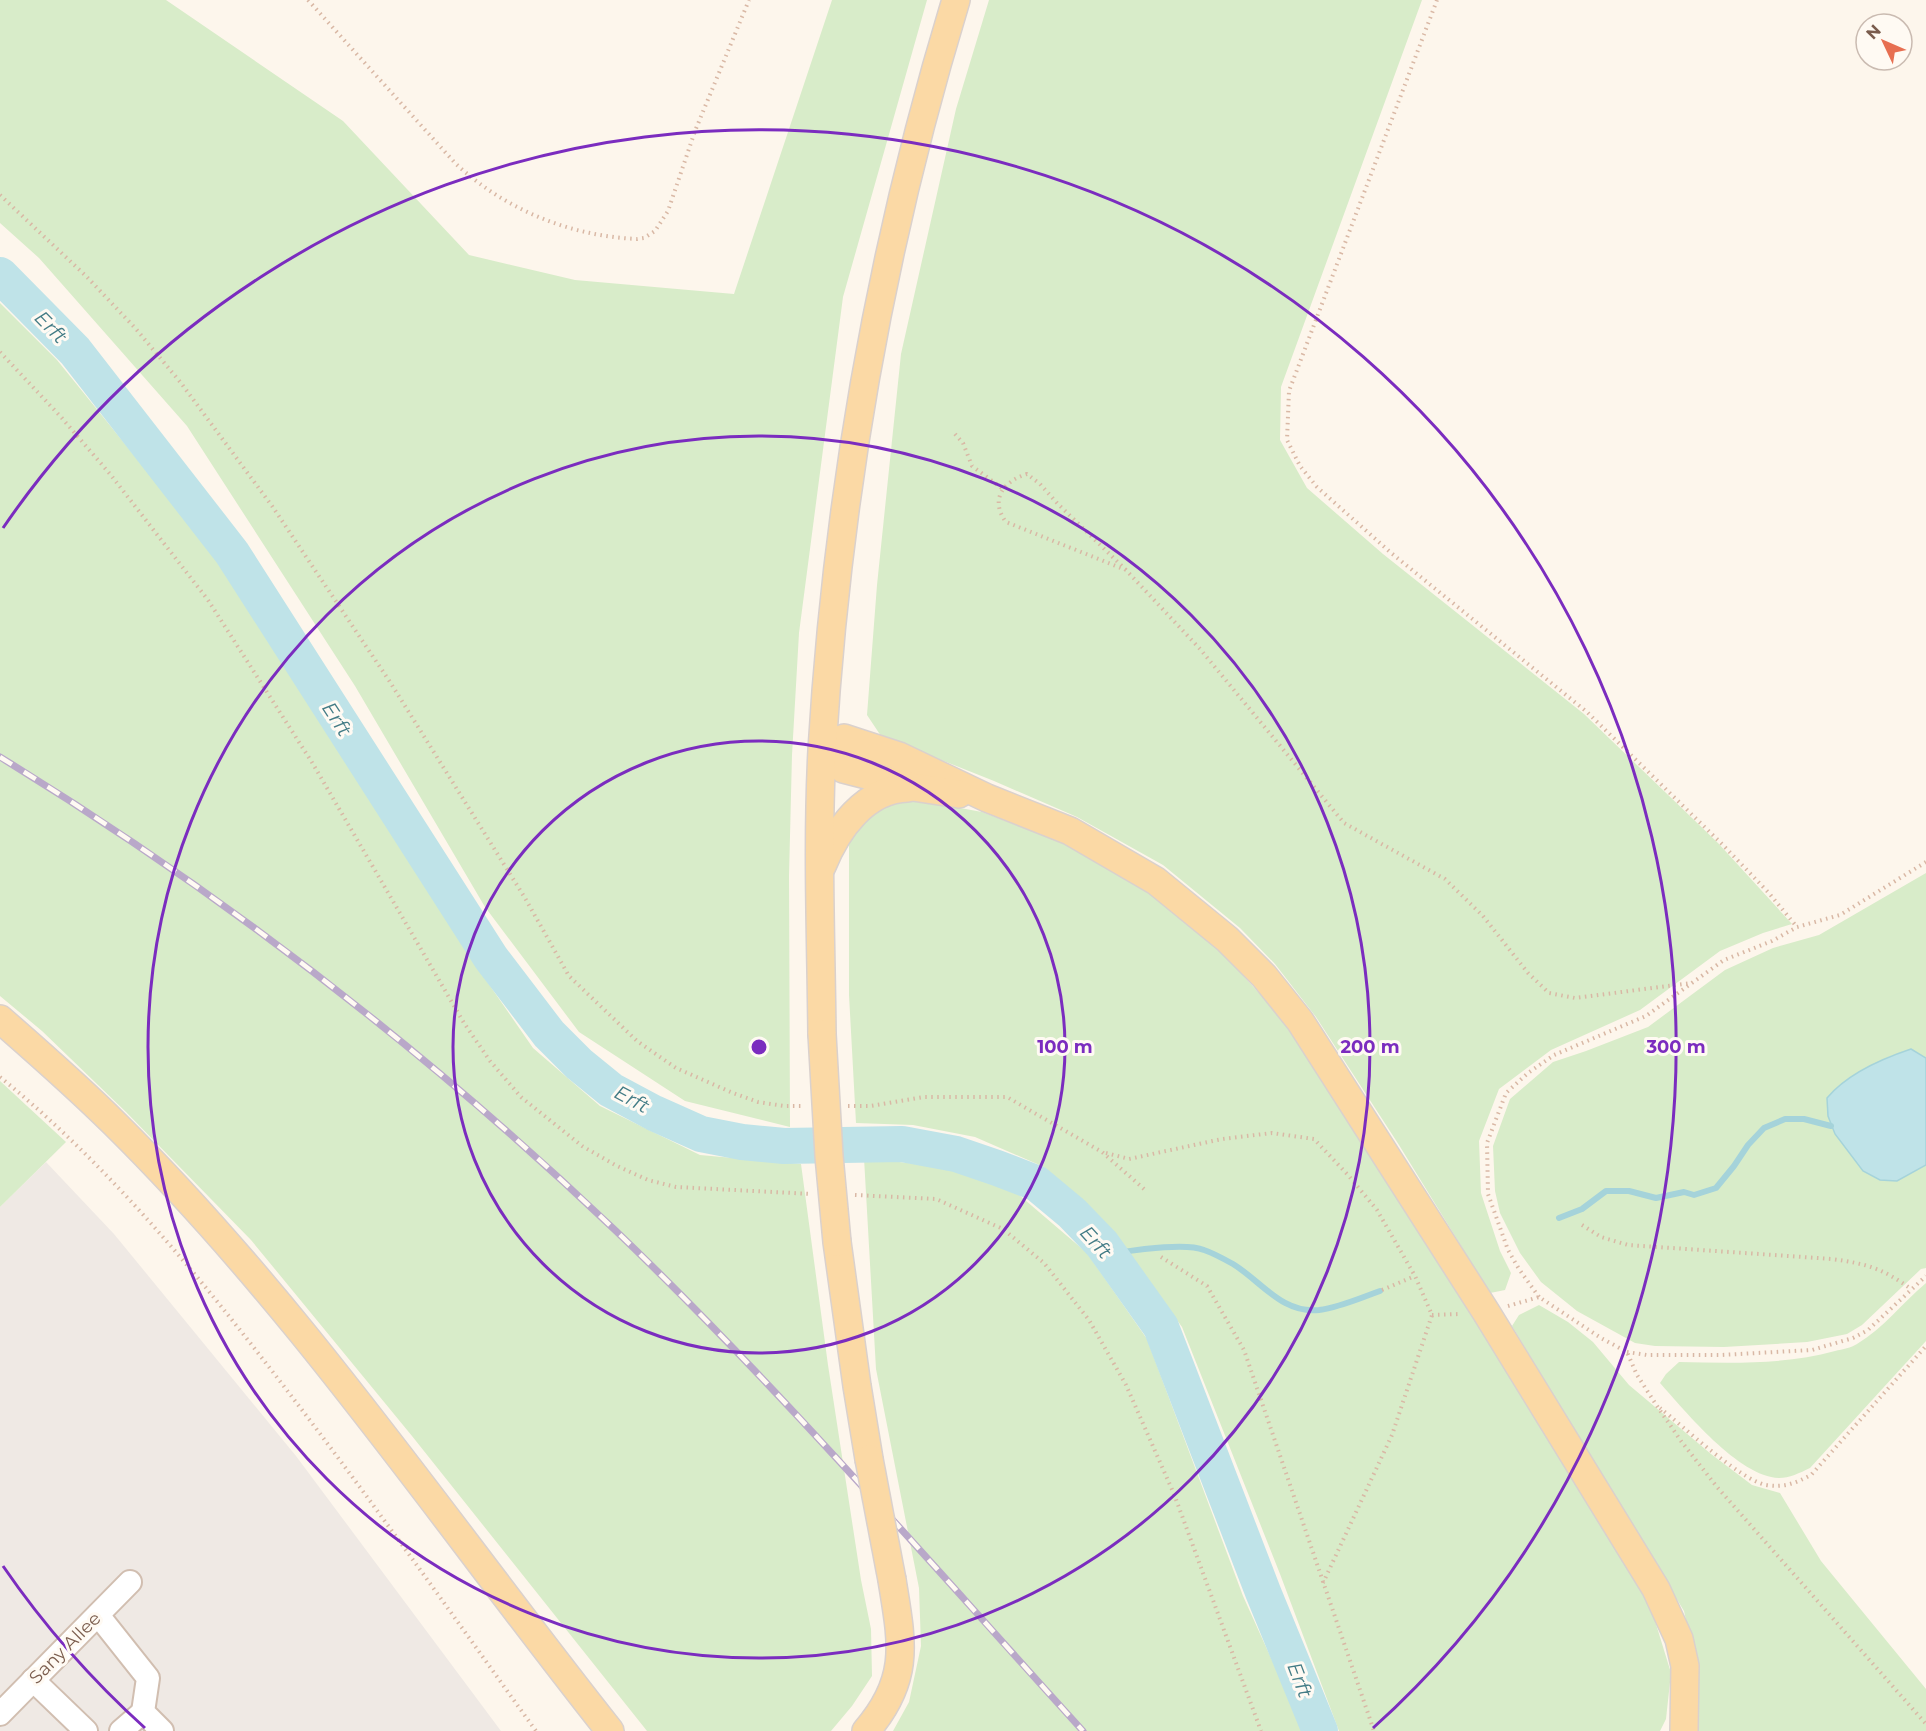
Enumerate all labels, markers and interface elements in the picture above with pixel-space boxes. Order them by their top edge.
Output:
north arrow [1854,12,1914,72]
text: N [1862,21,1885,43]
water label: Erft [30,306,72,348]
water label: Erft [317,697,357,741]
text: 100 m [1037,1036,1093,1058]
text: 200 m [1340,1036,1400,1058]
text: 300 m [1645,1036,1706,1058]
centre of rings [749,1037,769,1057]
water label: Erft [610,1080,654,1118]
water label: Erft [1075,1220,1117,1264]
street label: Sany Allee [25,1607,106,1688]
water label: Erft [1282,1659,1318,1701]

